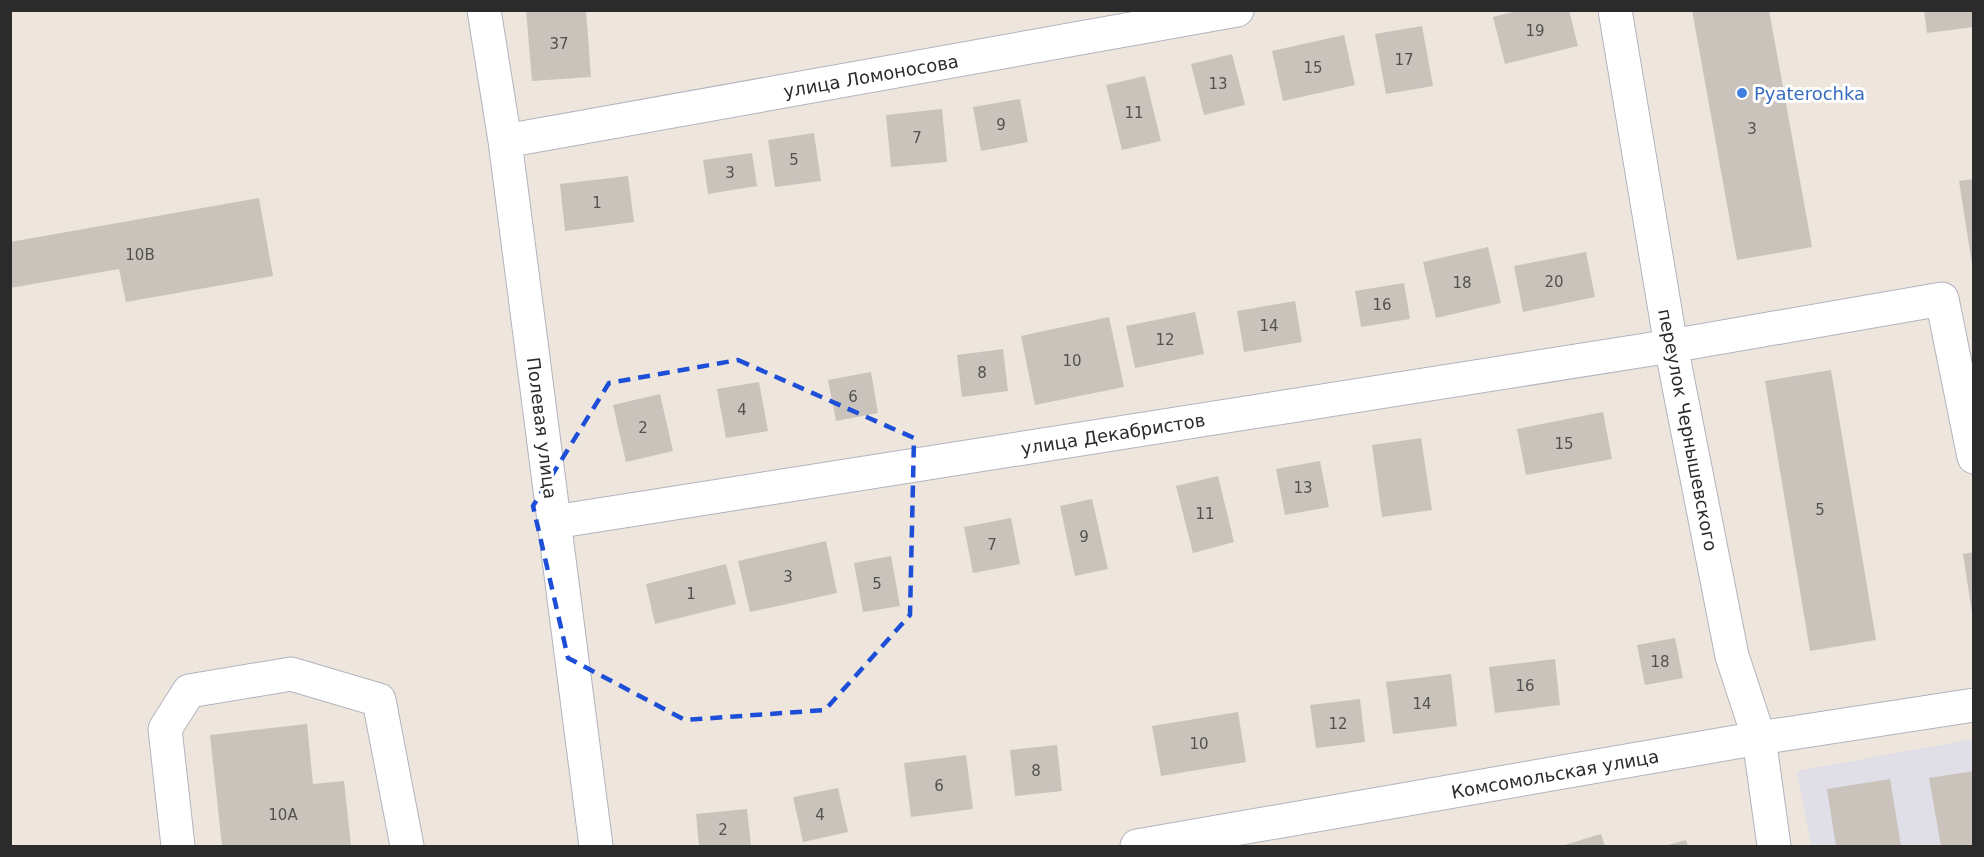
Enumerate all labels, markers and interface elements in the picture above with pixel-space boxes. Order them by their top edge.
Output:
house number: 19 [1525,22,1545,40]
house number: 37 [549,35,569,53]
street label: улица Ломоносова [782,50,960,102]
house number: 17 [1394,51,1414,69]
house number: 15 [1303,59,1323,77]
house number: 13 [1208,75,1228,93]
place label: Pyaterochka [1754,83,1865,104]
marker: Pyaterochka [1735,86,1749,100]
house number: 11 [1124,104,1144,122]
house number: 9 [996,116,1006,134]
house number: 3 [1747,120,1757,138]
house number: 7 [912,129,922,147]
house number: 5 [789,151,799,169]
house number: 3 [725,164,735,182]
house number: 1 [592,194,602,212]
house number: 10В [125,246,155,264]
house number: 20 [1544,273,1564,291]
house number: 18 [1452,274,1472,292]
house number: 16 [1372,296,1392,314]
street label: переулок Чернышевского [1654,307,1722,553]
house number: 14 [1259,317,1279,335]
house number: 12 [1155,331,1175,349]
house number: 10 [1062,352,1082,370]
street label: Полевая улица [523,356,561,500]
house number: 8 [977,364,987,382]
house number: 6 [848,388,858,406]
house number: 4 [737,401,747,419]
street label: улица Декабристов [1019,409,1207,459]
house number: 2 [638,419,648,437]
house number: 15 [1554,435,1574,453]
house number: 13 [1293,479,1313,497]
house number: 5 [1815,501,1825,519]
house number: 11 [1195,505,1215,523]
house number: 9 [1079,528,1089,546]
house number: 7 [987,536,997,554]
house number: 3 [783,568,793,586]
house number: 5 [872,575,882,593]
house number: 1 [686,585,696,603]
house number: 18 [1650,653,1670,671]
house number: 16 [1515,677,1535,695]
house number: 14 [1412,695,1432,713]
house number: 12 [1328,715,1348,733]
house number: 10 [1189,735,1209,753]
street label: Комсомольская улица [1450,745,1660,803]
house number: 8 [1031,762,1041,780]
house number: 6 [934,777,944,795]
house number: 10А [268,806,298,824]
house number: 4 [815,806,825,824]
house number: 2 [718,821,728,839]

